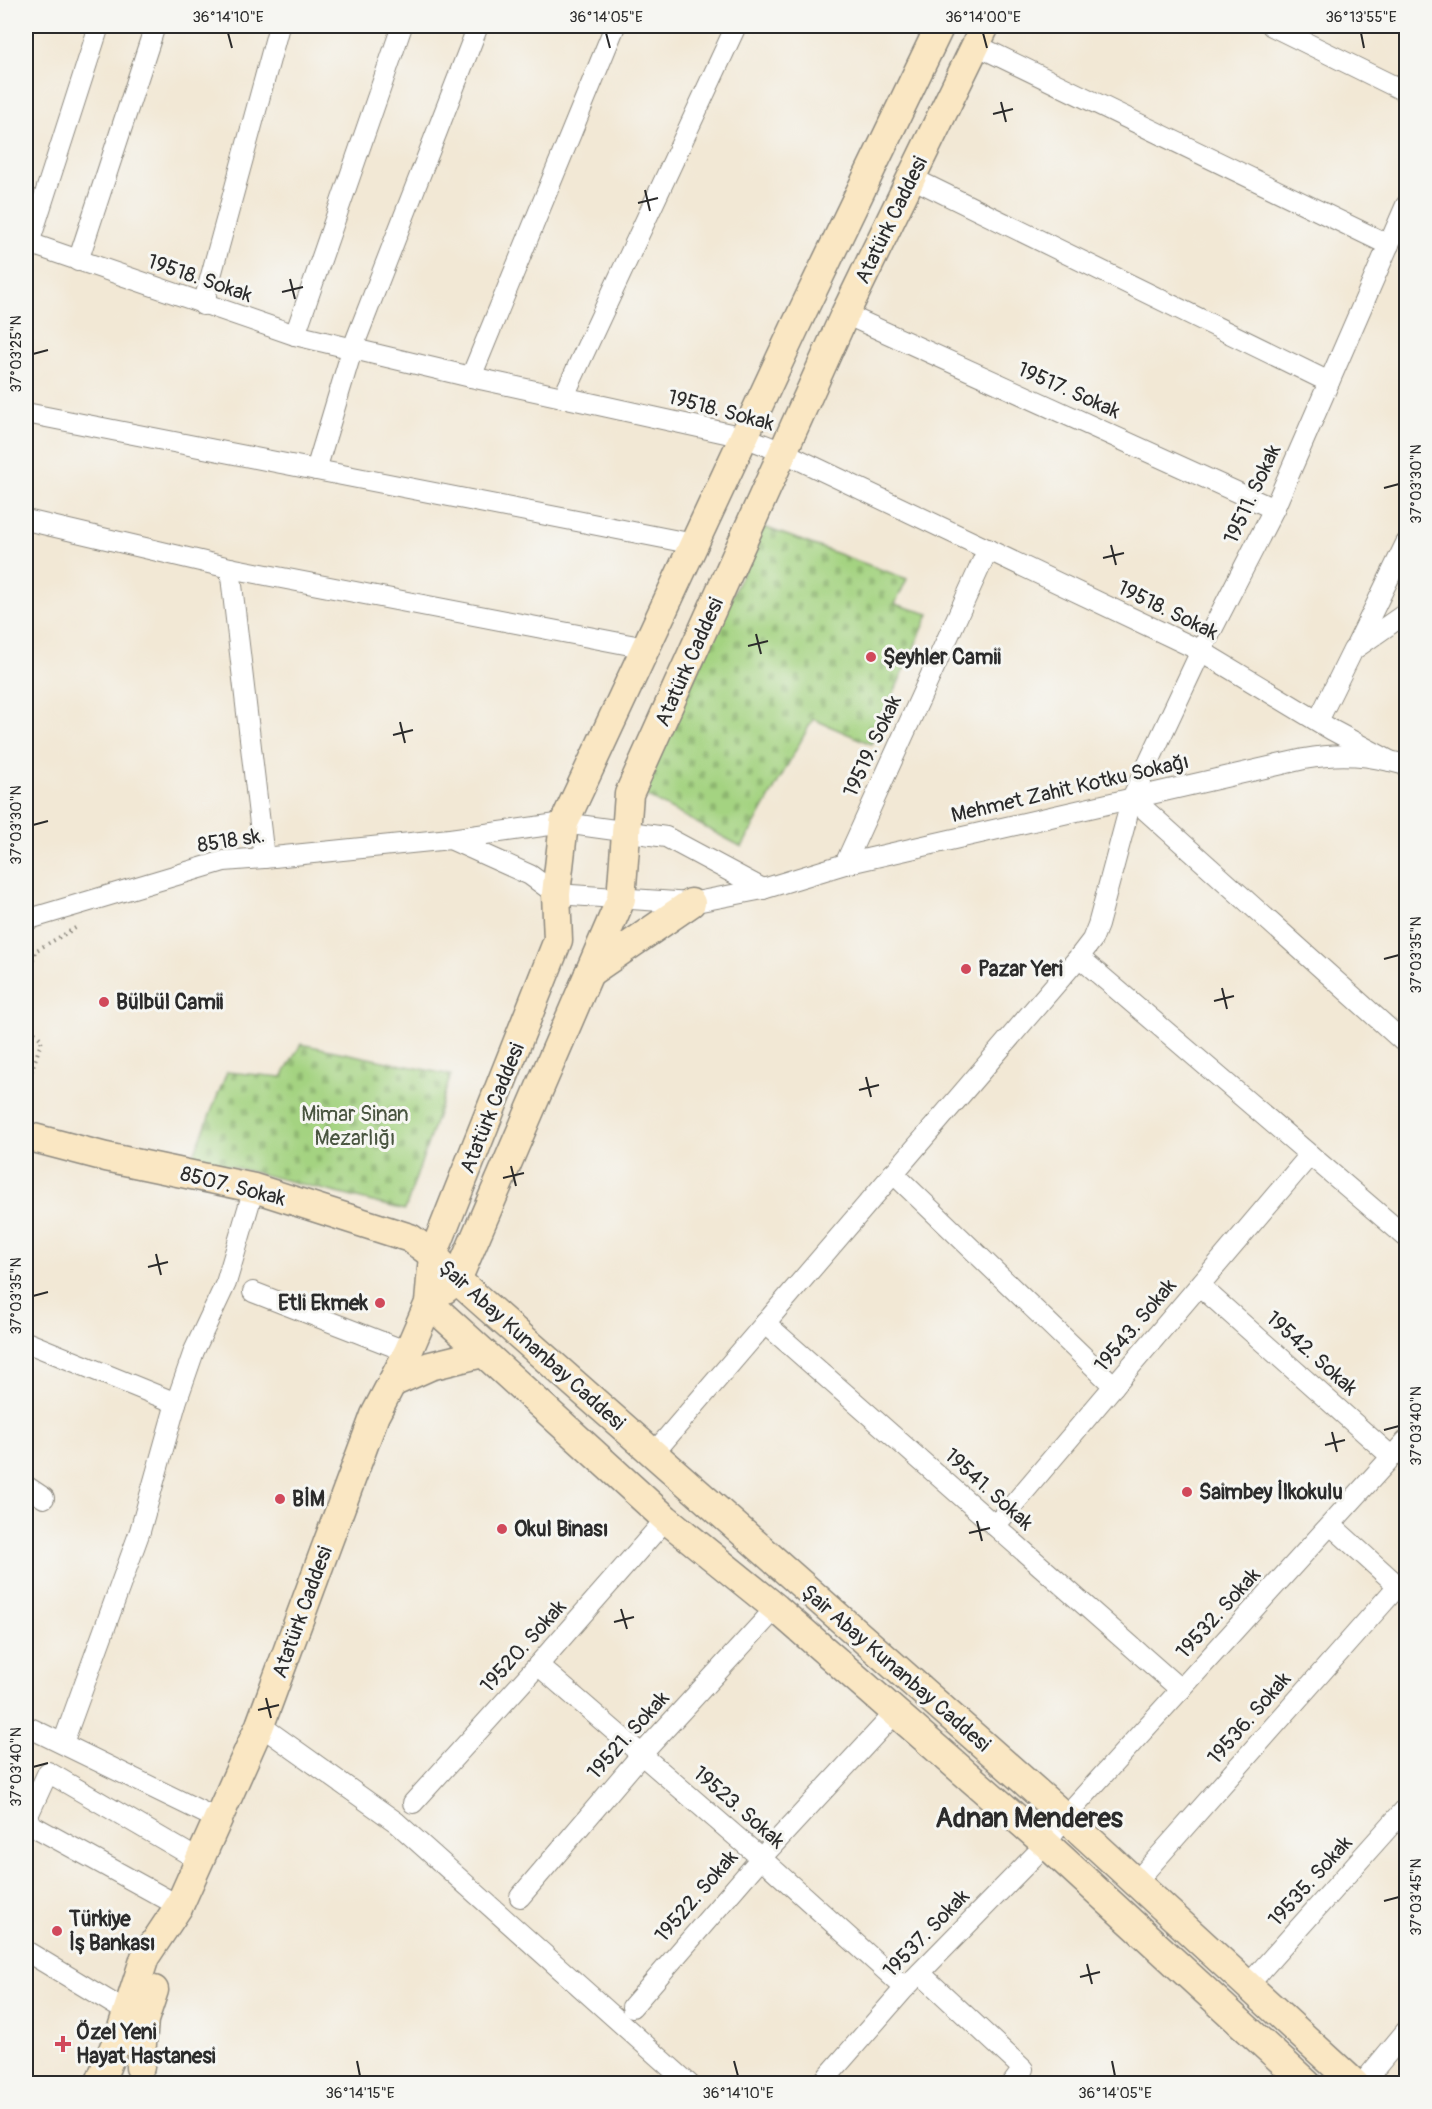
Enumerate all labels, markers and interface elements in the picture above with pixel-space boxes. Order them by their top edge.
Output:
text: 36°14'10"E [192,8,264,27]
text: 36°14'05"E [569,8,643,27]
text: 36°14'00"E [945,8,1021,27]
text: 36°13'55"E [1325,8,1397,27]
street label: Atatürk Caddesi [849,152,934,288]
street label: 19518. Sokak [144,248,256,309]
text: 37°03'25"N [7,315,26,393]
street label: 19517. Sokak [1013,356,1125,425]
street label: 19518. Sokak [665,383,777,438]
street label: 19511. Sokak [1218,440,1287,548]
text: 37°03'30"N [1407,444,1426,524]
street label: 19518. Sokak [1113,574,1223,647]
street label: Atatürk Caddesi [649,593,730,731]
place label: Şeyhler Camii [883,644,1001,671]
marker: Şeyhler Camii [864,650,878,664]
street label: 19519. Sokak [837,691,908,801]
street label: Mehmet Zahit Kotku Sokağı [949,748,1192,829]
text: 37°03'30"N [7,785,26,865]
street label: 8518 sk. [195,822,267,859]
text: 37°03'35"N [1407,916,1426,994]
place label: Pazar Yeri [978,956,1063,983]
marker: Pazar Yeri [959,962,973,976]
place label: Bülbül Camii [116,989,224,1016]
marker: Bülbül Camii [97,995,111,1009]
street label: Atatürk Caddesi [454,1039,531,1177]
park label: Mimar Sinan Mezarlığı [301,1101,409,1152]
street label: 8507. Sokak [178,1160,288,1213]
street label: Şair Abay Kunanbay Caddesi [433,1254,631,1437]
text: 37°03'35"N [7,1257,26,1335]
street label: 19543. Sokak [1088,1273,1183,1378]
place label: Etli Ekmek [278,1290,368,1317]
marker: Etli Ekmek [373,1296,387,1310]
street label: 19542. Sokak [1260,1305,1363,1402]
text: 37°03'40"N [1407,1386,1426,1466]
street label: 19541. Sokak [938,1442,1039,1537]
place label: Saimbey İlkokulu [1199,1479,1343,1506]
marker: Saimbey İlkokulu [1180,1485,1194,1499]
place label: BİM [292,1486,325,1513]
marker: BİM [273,1492,287,1506]
place label: Okul Binası [514,1516,608,1543]
marker: Okul Binası [495,1522,509,1536]
street label: Atatürk Caddesi [266,1542,339,1682]
street label: 19532. Sokak [1170,1562,1267,1665]
street label: Şair Abay Kunanbay Caddesi [796,1579,996,1758]
street label: 19520. Sokak [474,1594,573,1699]
street label: 19536. Sokak [1202,1666,1297,1770]
street label: 19521. Sokak [581,1685,675,1785]
text: 37°03'40"N [7,1727,26,1807]
street label: 19523. Sokak [687,1760,790,1855]
district label: Adnan Menderes [935,1802,1124,1835]
street label: 19535. Sokak [1262,1830,1359,1933]
street label: 19522. Sokak [649,1844,744,1948]
text: 37°03'45"N [1407,1858,1426,1936]
street label: 19537. Sokak [877,1883,976,1983]
place label: Türkiye İş Bankası [68,1906,155,1957]
marker: Türkiye İş Bankası [50,1924,64,1938]
place label: Özel Yeni Hayat Hastanesi [76,2019,216,2070]
marker: Özel Yeni Hayat Hastanesi [54,2035,72,2053]
text: 36°14'15"E [325,2084,395,2103]
text: 36°14'10"E [702,2084,774,2103]
text: 36°14'05"E [1078,2084,1152,2103]

